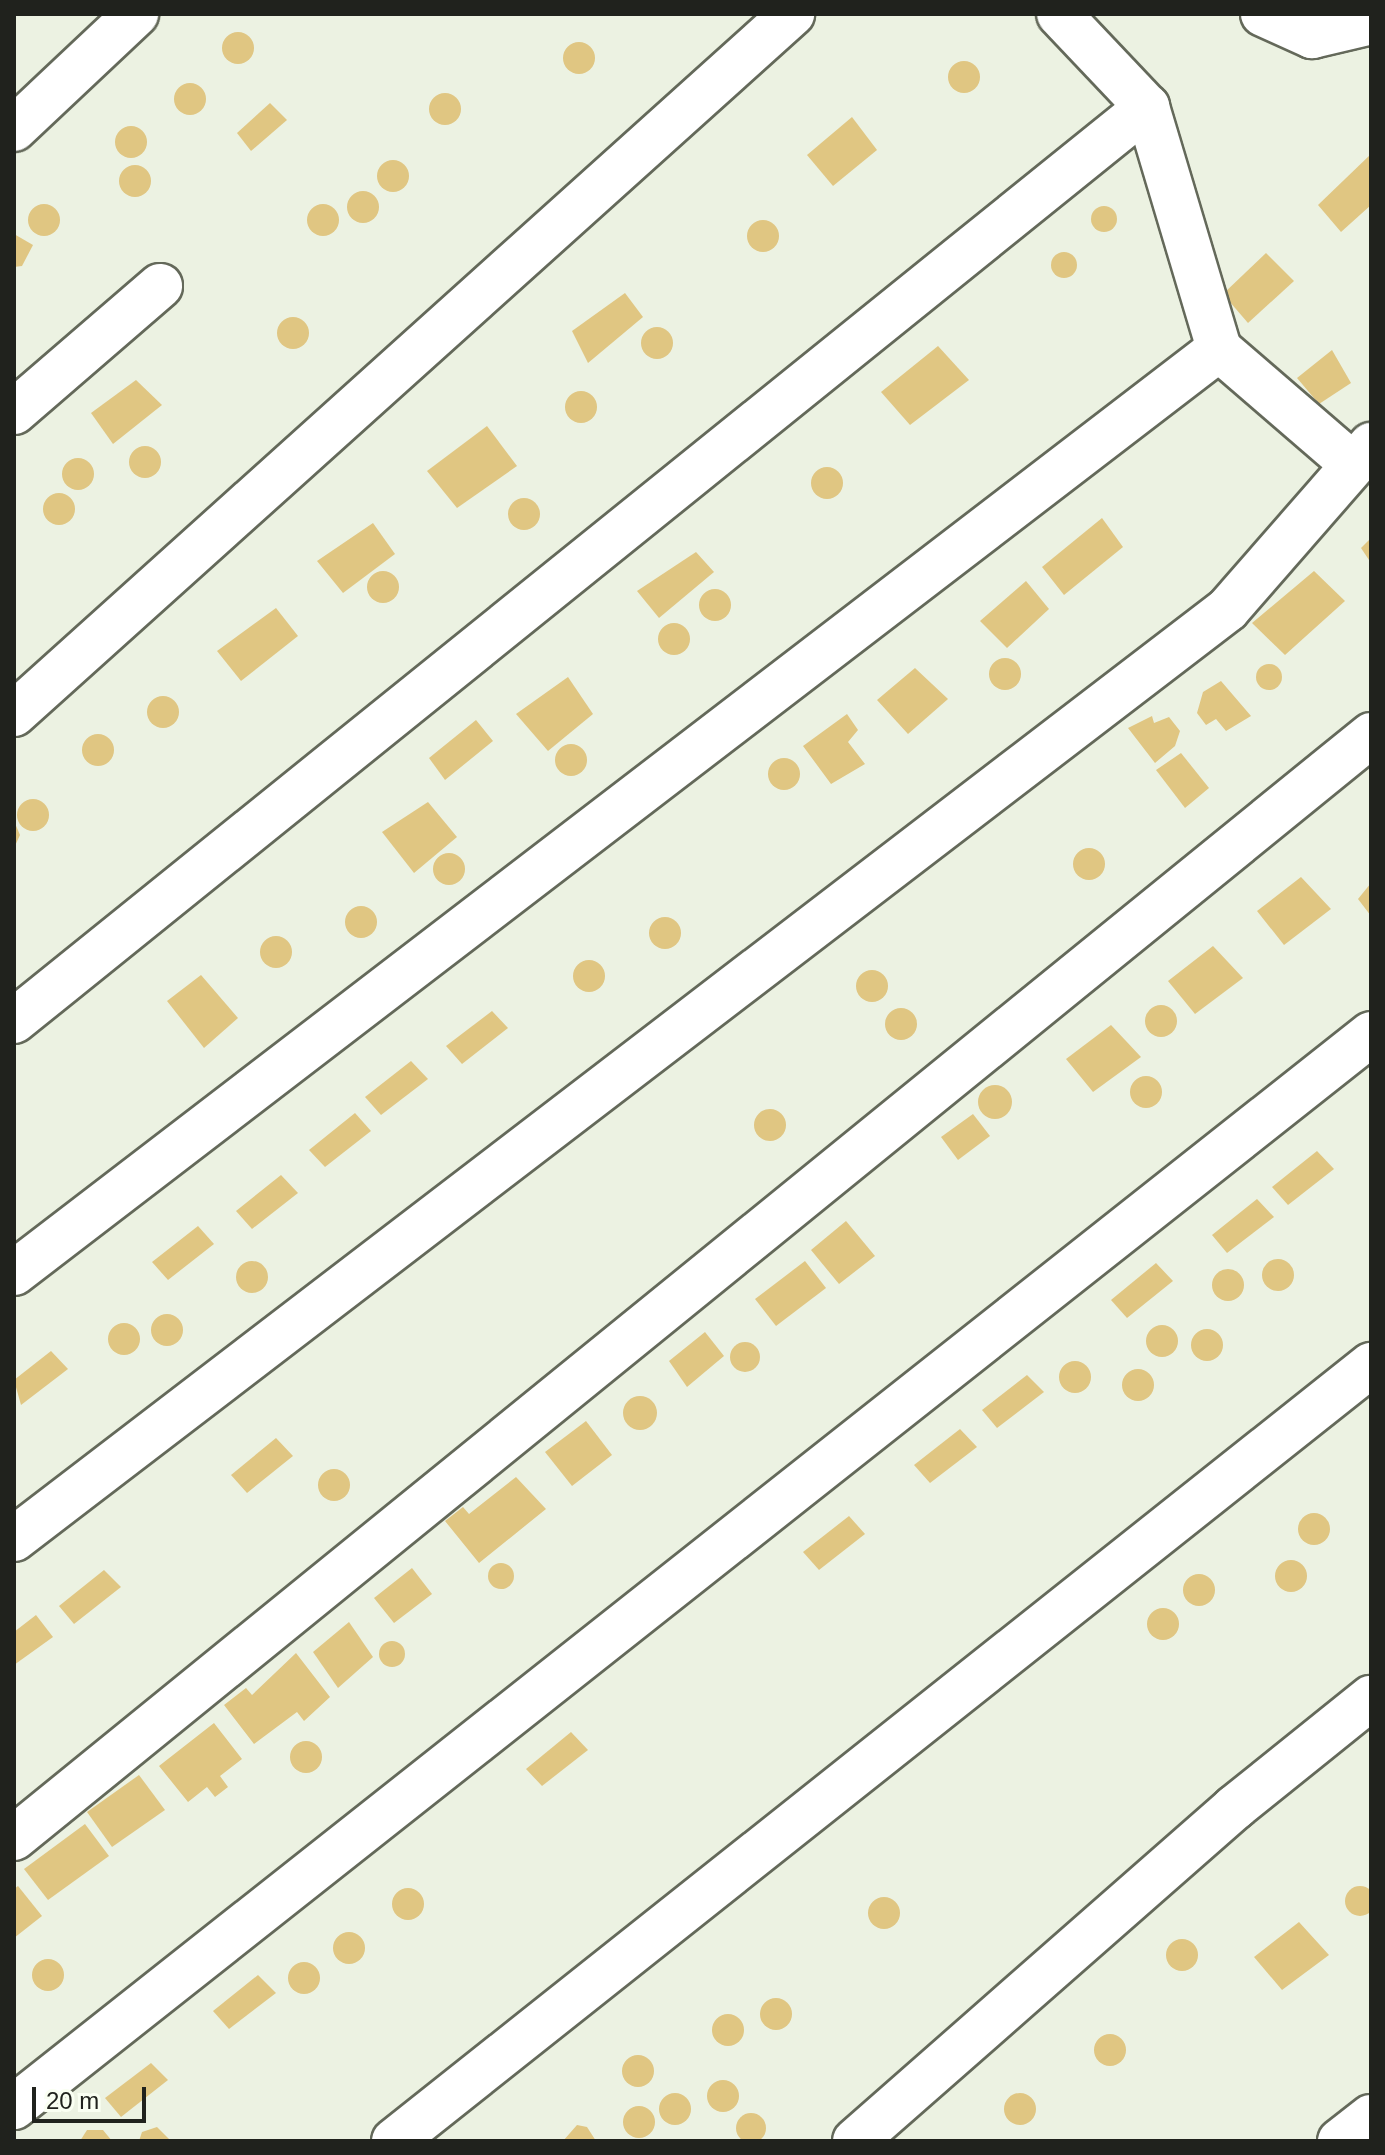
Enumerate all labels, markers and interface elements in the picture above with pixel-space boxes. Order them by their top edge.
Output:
scale bar [36,2071,150,2121]
text: 20 m [46,2087,99,2114]

